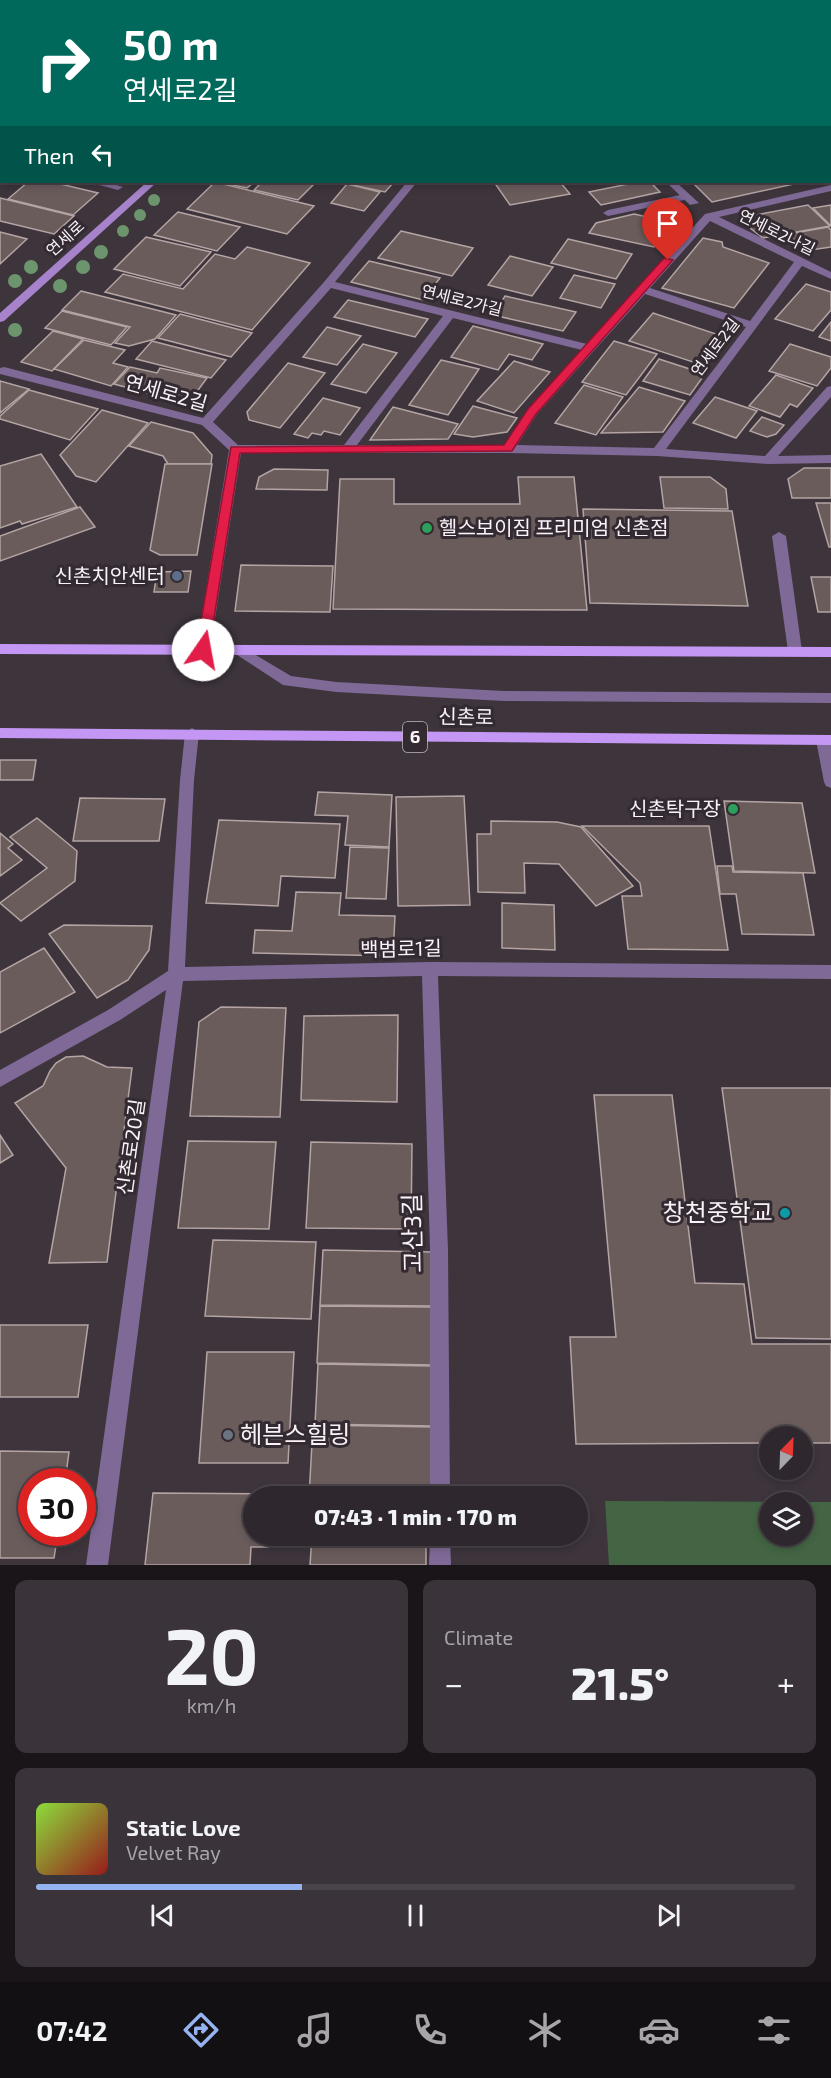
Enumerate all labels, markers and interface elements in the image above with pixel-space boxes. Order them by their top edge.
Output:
text: 50 m [123,18,219,68]
icon: right [24,24,102,102]
text: 연세로2길 [123,73,238,105]
icon: left [86,138,119,171]
text: Then [24,142,74,168]
pin [642,198,693,260]
street label: 연세로2나길 [736,205,819,258]
icon: arrive [651,207,684,240]
street label: 연세로 [42,216,88,259]
street label: 연세로2가길 [420,280,504,319]
street label: 연세로2길 [687,314,743,380]
street label: 연세로2길 [122,369,210,415]
place label: 헬스보이짐 프리미엄 신촌점 [439,515,669,539]
marker: 헬스보이짐 프리미엄 신촌점 [420,521,434,535]
place label: 신촌치안센터 [55,563,165,587]
marker: 신촌치안센터 [170,569,184,583]
position arrow [171,618,235,682]
street label: 신촌로 [438,704,494,728]
road number: 6 [403,722,427,752]
place label: 신촌탁구장 [629,796,721,820]
marker: 신촌탁구장 [726,802,740,816]
street label: 백범로1길 [360,935,442,961]
street label: 신촌로20길 [111,1097,149,1197]
street label: 고산3길 [396,1193,427,1273]
place label: 창천중학교 [663,1197,773,1226]
marker: 창천중학교 [778,1206,792,1220]
place label: 헤븐스힐링 [240,1419,350,1448]
north arrow [759,1426,813,1480]
map controls [759,1426,813,1546]
marker: 헤븐스힐링 [221,1428,235,1442]
speed limit sign: 30 [18,1468,96,1546]
button: layers [759,1492,813,1546]
text: 07:43 · 1 min · 170 m [314,1503,517,1529]
text: 20 [164,1607,259,1701]
text: Climate [444,1625,513,1649]
text: 21.5° [571,1655,669,1709]
text: − [444,1663,463,1703]
text: + [777,1663,795,1703]
text: km/h [187,1693,236,1717]
text: Static Love [126,1814,241,1840]
text: Velvet Ray [126,1840,221,1864]
icon: previous [146,1899,179,1932]
icon: pause [399,1899,432,1932]
icon: next [652,1899,685,1932]
icon: directions [180,2009,222,2051]
icon: music [294,2009,336,2051]
icon: phone [409,2009,451,2051]
icon: climate [524,2009,566,2051]
icon: car [638,2009,680,2051]
icon: filters [753,2009,795,2051]
text: 07:42 [36,2014,107,2046]

